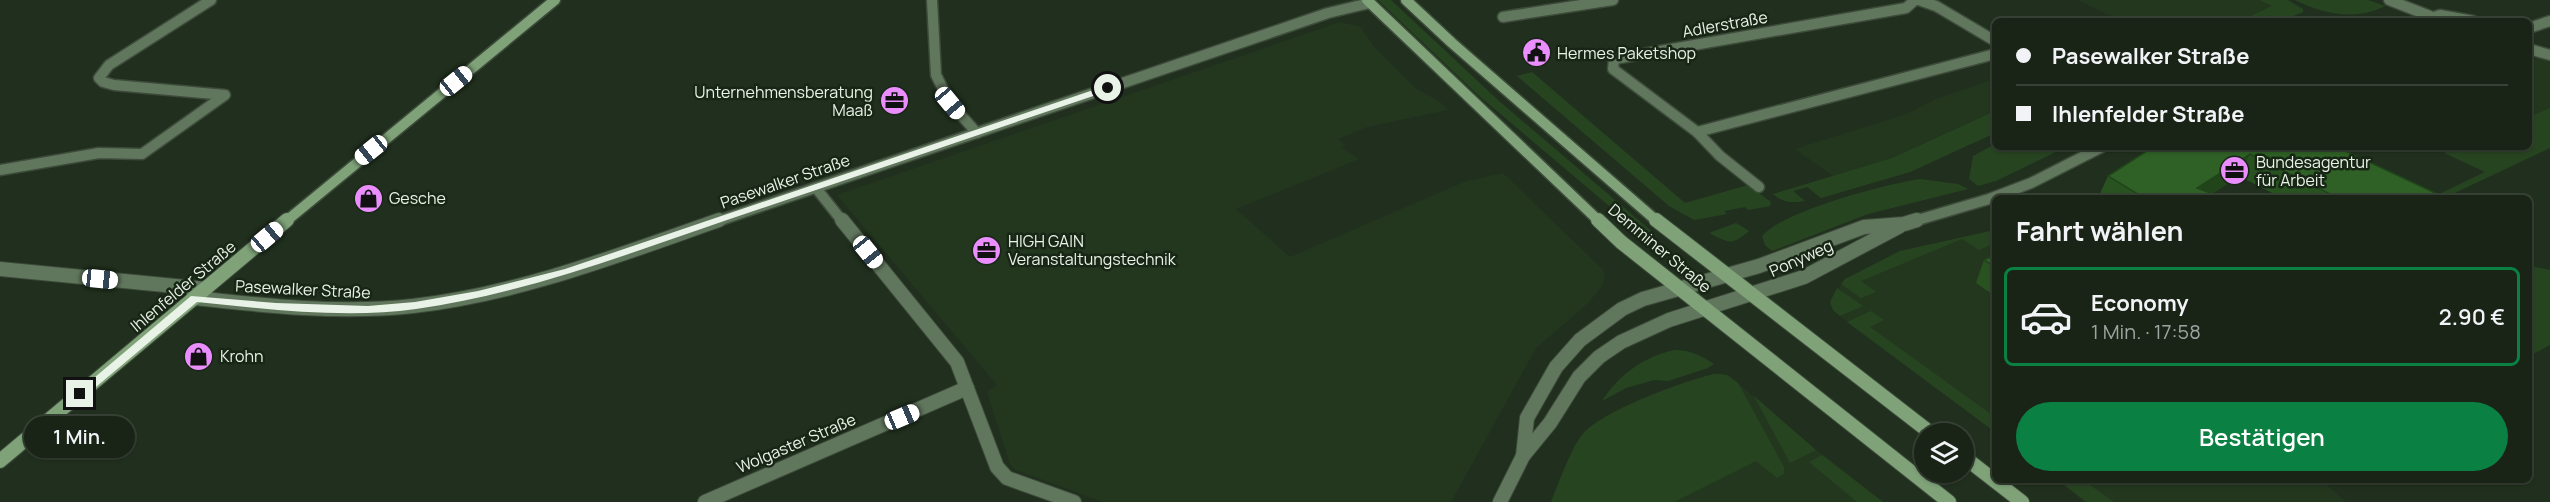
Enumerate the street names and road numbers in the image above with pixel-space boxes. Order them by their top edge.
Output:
street label: Adlerstraße [1681,6,1769,42]
street label: Pasewalker Straße [717,149,853,213]
street label: Demminer Straße [1604,198,1716,298]
street label: Ponyweg [1766,234,1836,282]
street label: Ihlenfelder Straße [126,235,240,337]
street label: Pasewalker Straße [235,274,371,304]
street label: Wolgaster Straße [733,408,859,478]

